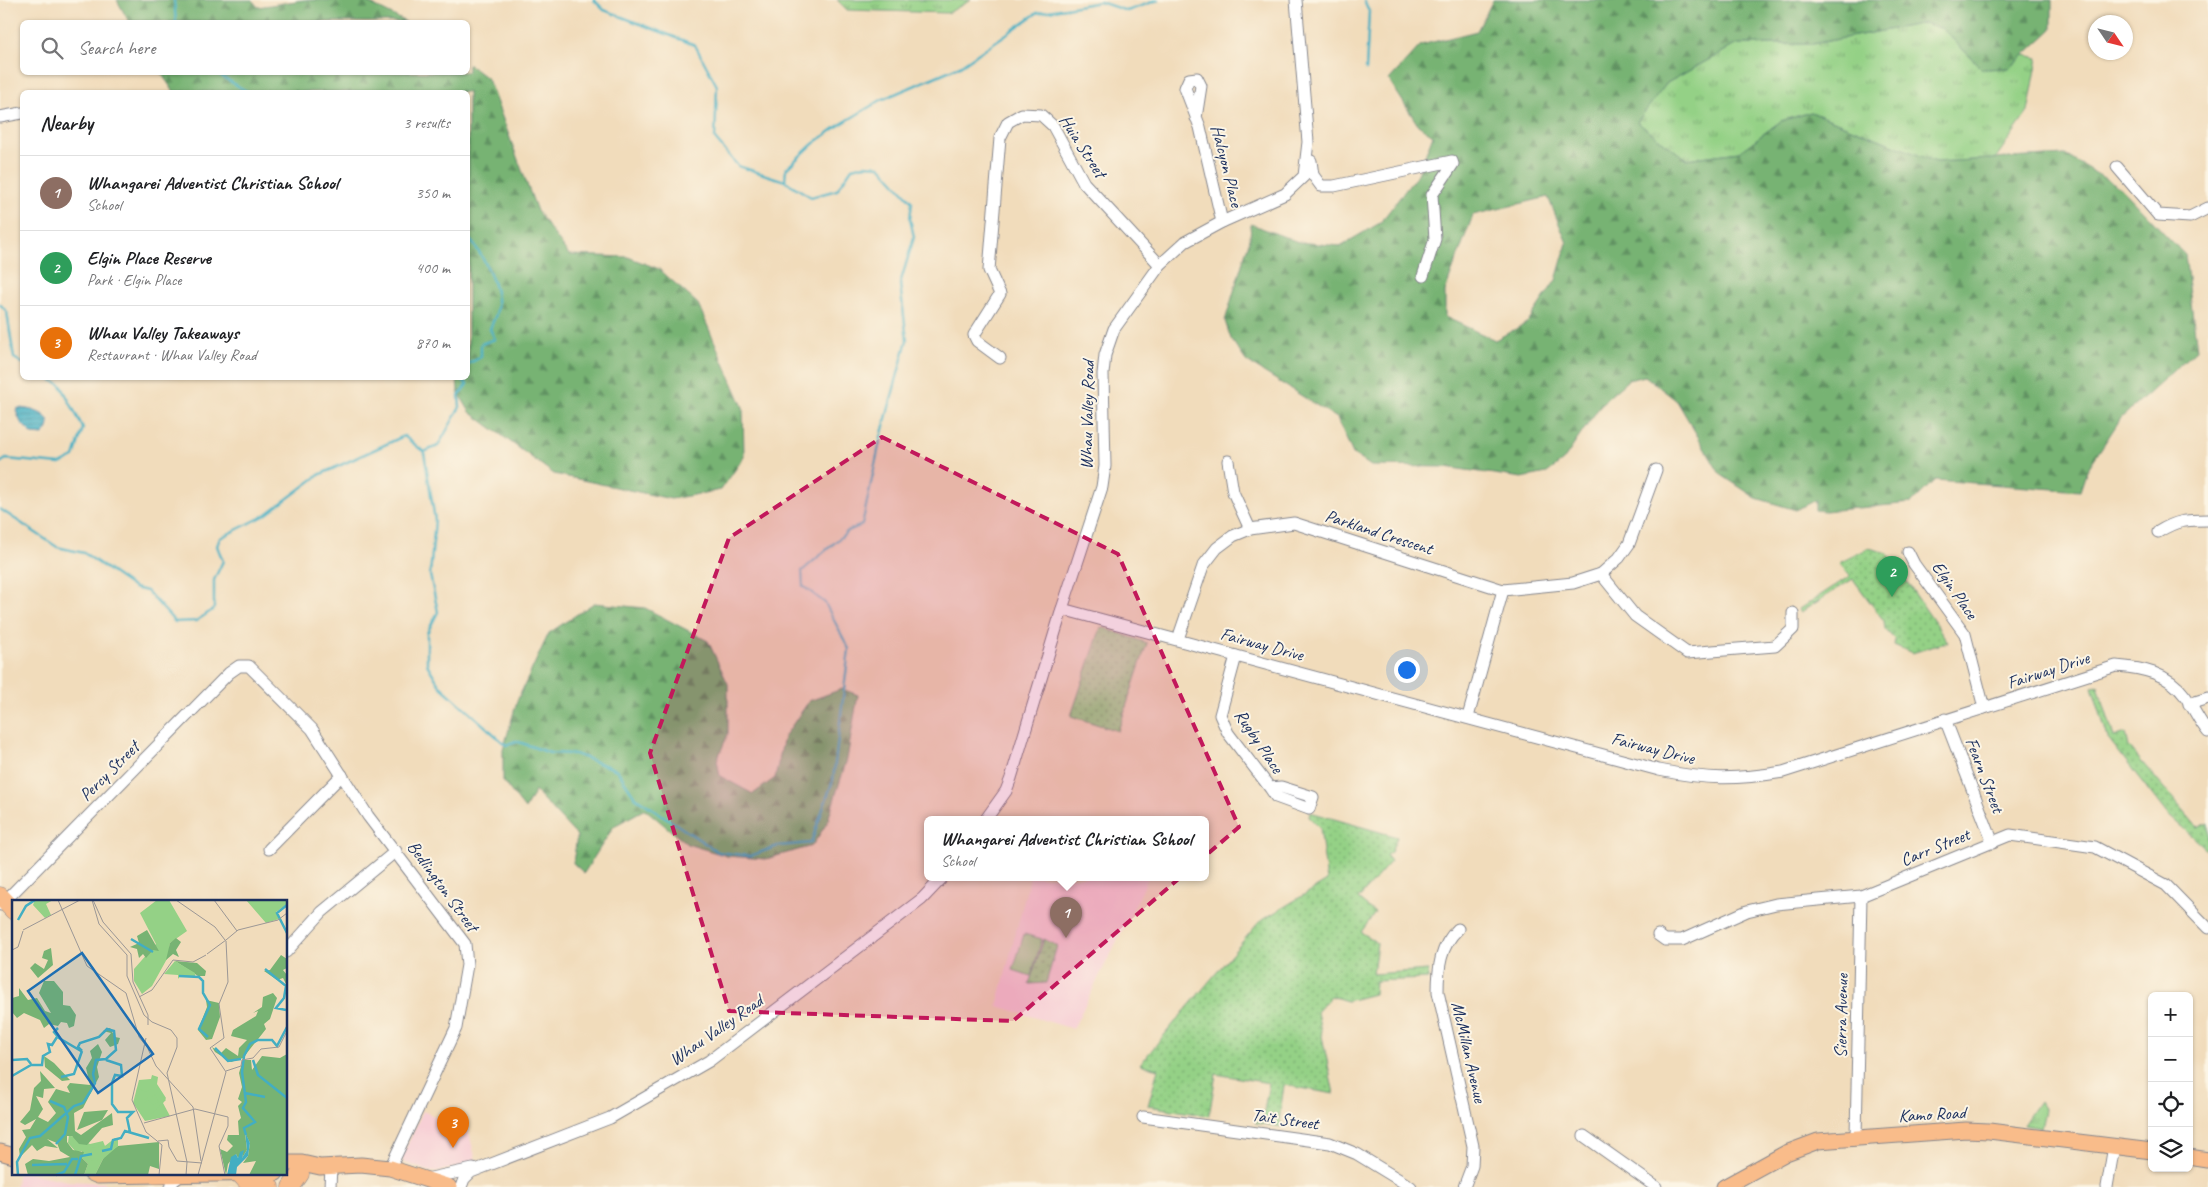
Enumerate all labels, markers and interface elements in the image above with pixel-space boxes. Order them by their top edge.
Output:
north arrow [2088,15,2133,60]
search box [20,20,470,75]
icon: search [38,34,66,62]
text: Search here [78,36,155,60]
text: Nearby [40,110,93,136]
street label: Huia Street [1055,110,1113,184]
text: 3 results [403,113,450,133]
street label: Halcyon Place [1206,123,1248,210]
text: Whangarei Adventist Christian School [87,171,338,195]
text: 1 [52,183,60,203]
text: 350 m [416,183,450,203]
text: School [87,195,121,215]
text: Elgin Place Reserve [87,246,211,270]
text: 2 [52,258,60,278]
text: 400 m [416,258,450,278]
text: Park · Elgin Place [87,270,182,290]
text: Whau Valley Takeaways [87,321,239,345]
text: 3 [52,333,60,353]
text: 870 m [416,333,450,353]
text: Restaurant · Whau Valley Road [87,345,257,365]
street label: Whau Valley Road [1075,357,1099,470]
street label: Parkland Crescent [1323,504,1437,560]
pin: 2 [1876,556,1908,597]
street label: Elgin Place [1927,557,1984,624]
street label: Fairway Drive [1218,622,1307,666]
street label: Fairway Drive [2004,646,2093,694]
your location [1394,657,1420,683]
street label: Rugby Place [1230,705,1289,778]
street label: Fairway Drive [1609,727,1698,769]
street label: Percy Street [74,734,146,806]
street label: Fearn Street [1961,734,2010,818]
popup [924,816,1209,881]
street label: Carr Street [1897,822,1975,871]
text: Whangarei Adventist Christian School [941,827,1192,851]
street label: Bedlington Street [403,836,485,938]
text: School [941,851,975,871]
pin: 1 [1050,897,1082,938]
inset map [12,900,288,1174]
street label: Sierra Avenue [1829,972,1853,1058]
street label: Whau Valley Road [665,988,769,1070]
map controls [2148,992,2193,1172]
button: + [2148,992,2193,1037]
street label: McMillan Avenue [1447,999,1492,1106]
button: − [2148,1037,2193,1082]
button: locate [2148,1082,2193,1127]
street label: Kamo Road [1898,1101,1969,1127]
street label: Tait Street [1250,1103,1322,1135]
pin: 3 [437,1107,469,1148]
button: layers [2148,1127,2193,1172]

